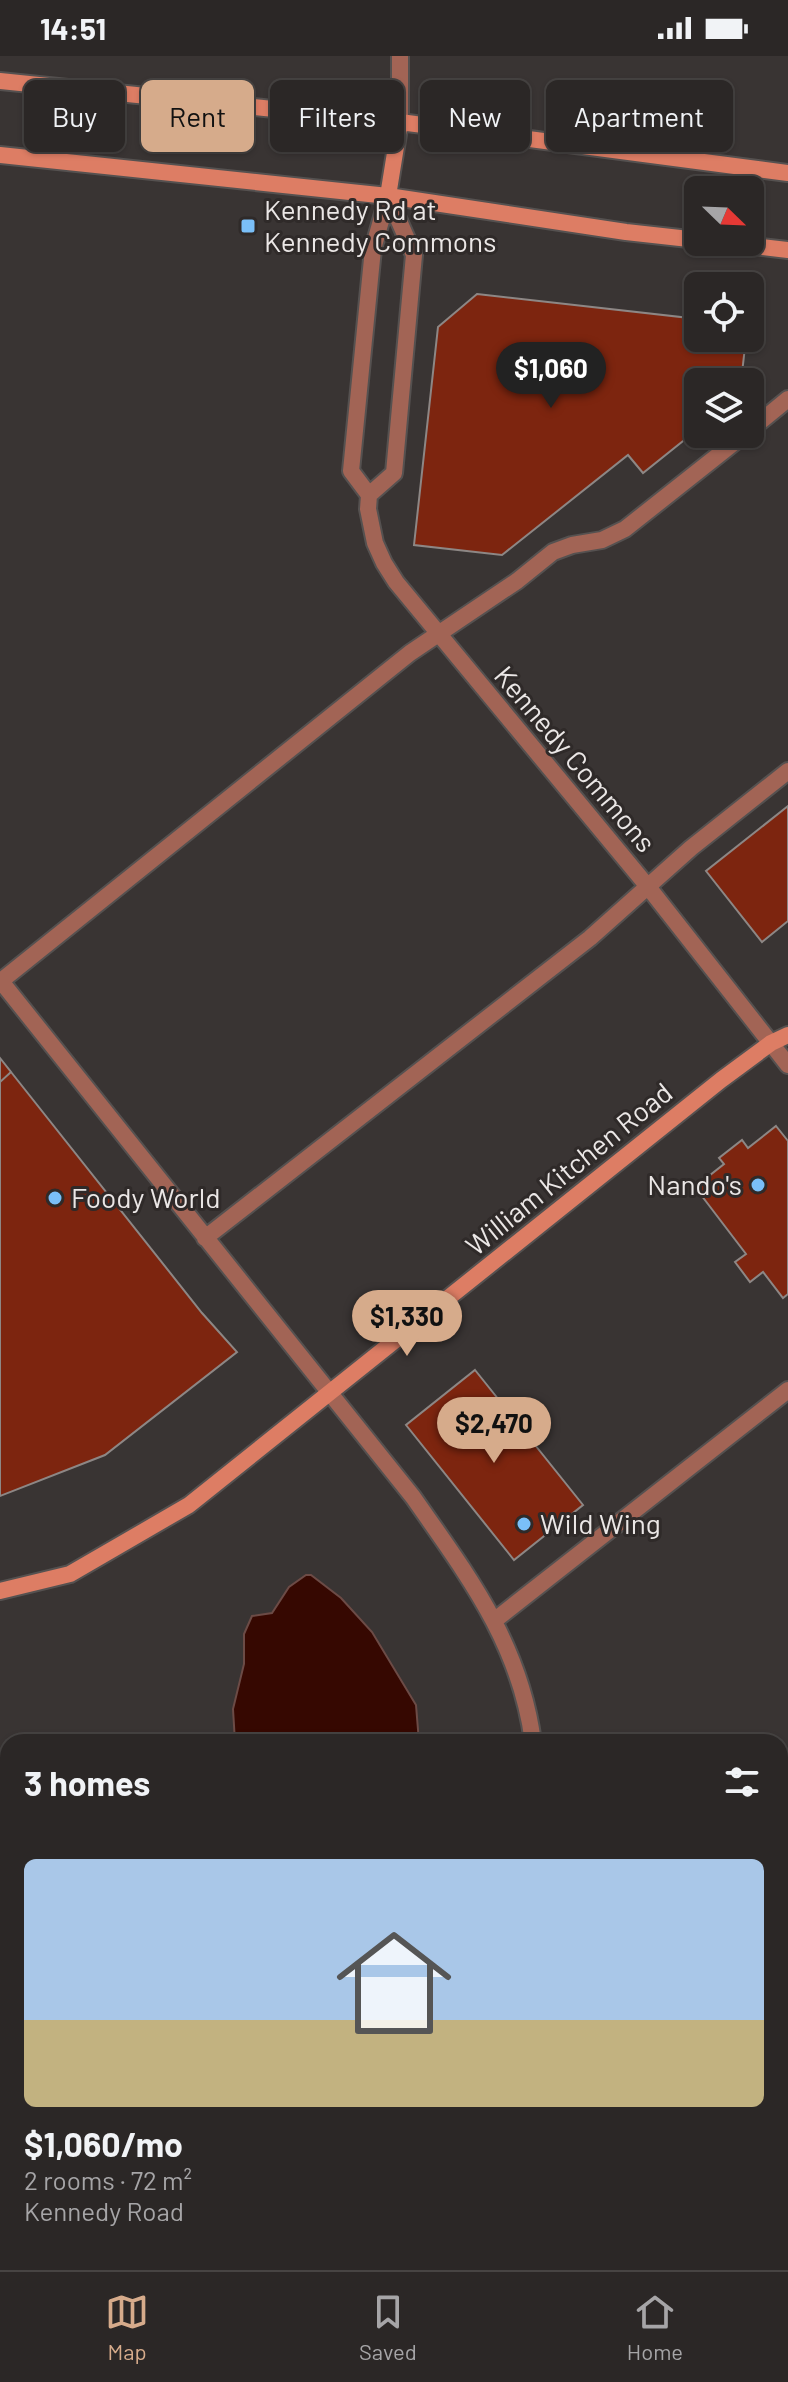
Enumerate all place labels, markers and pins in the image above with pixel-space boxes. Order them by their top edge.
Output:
place label: Kennedy Rd at Kennedy Commons [264,192,497,258]
marker: Kennedy Rd at Kennedy Commons [239,217,257,235]
pin: $1,060 [486,342,616,410]
place label: Nando's [647,1167,742,1201]
marker: Nando's [749,1176,767,1194]
place label: Foody World [71,1180,221,1214]
marker: Foody World [46,1189,64,1207]
pin: $1,330 [342,1290,472,1358]
pin: $2,470 [429,1397,559,1465]
place label: Wild Wing [540,1506,661,1540]
marker: Wild Wing [515,1515,533,1533]

